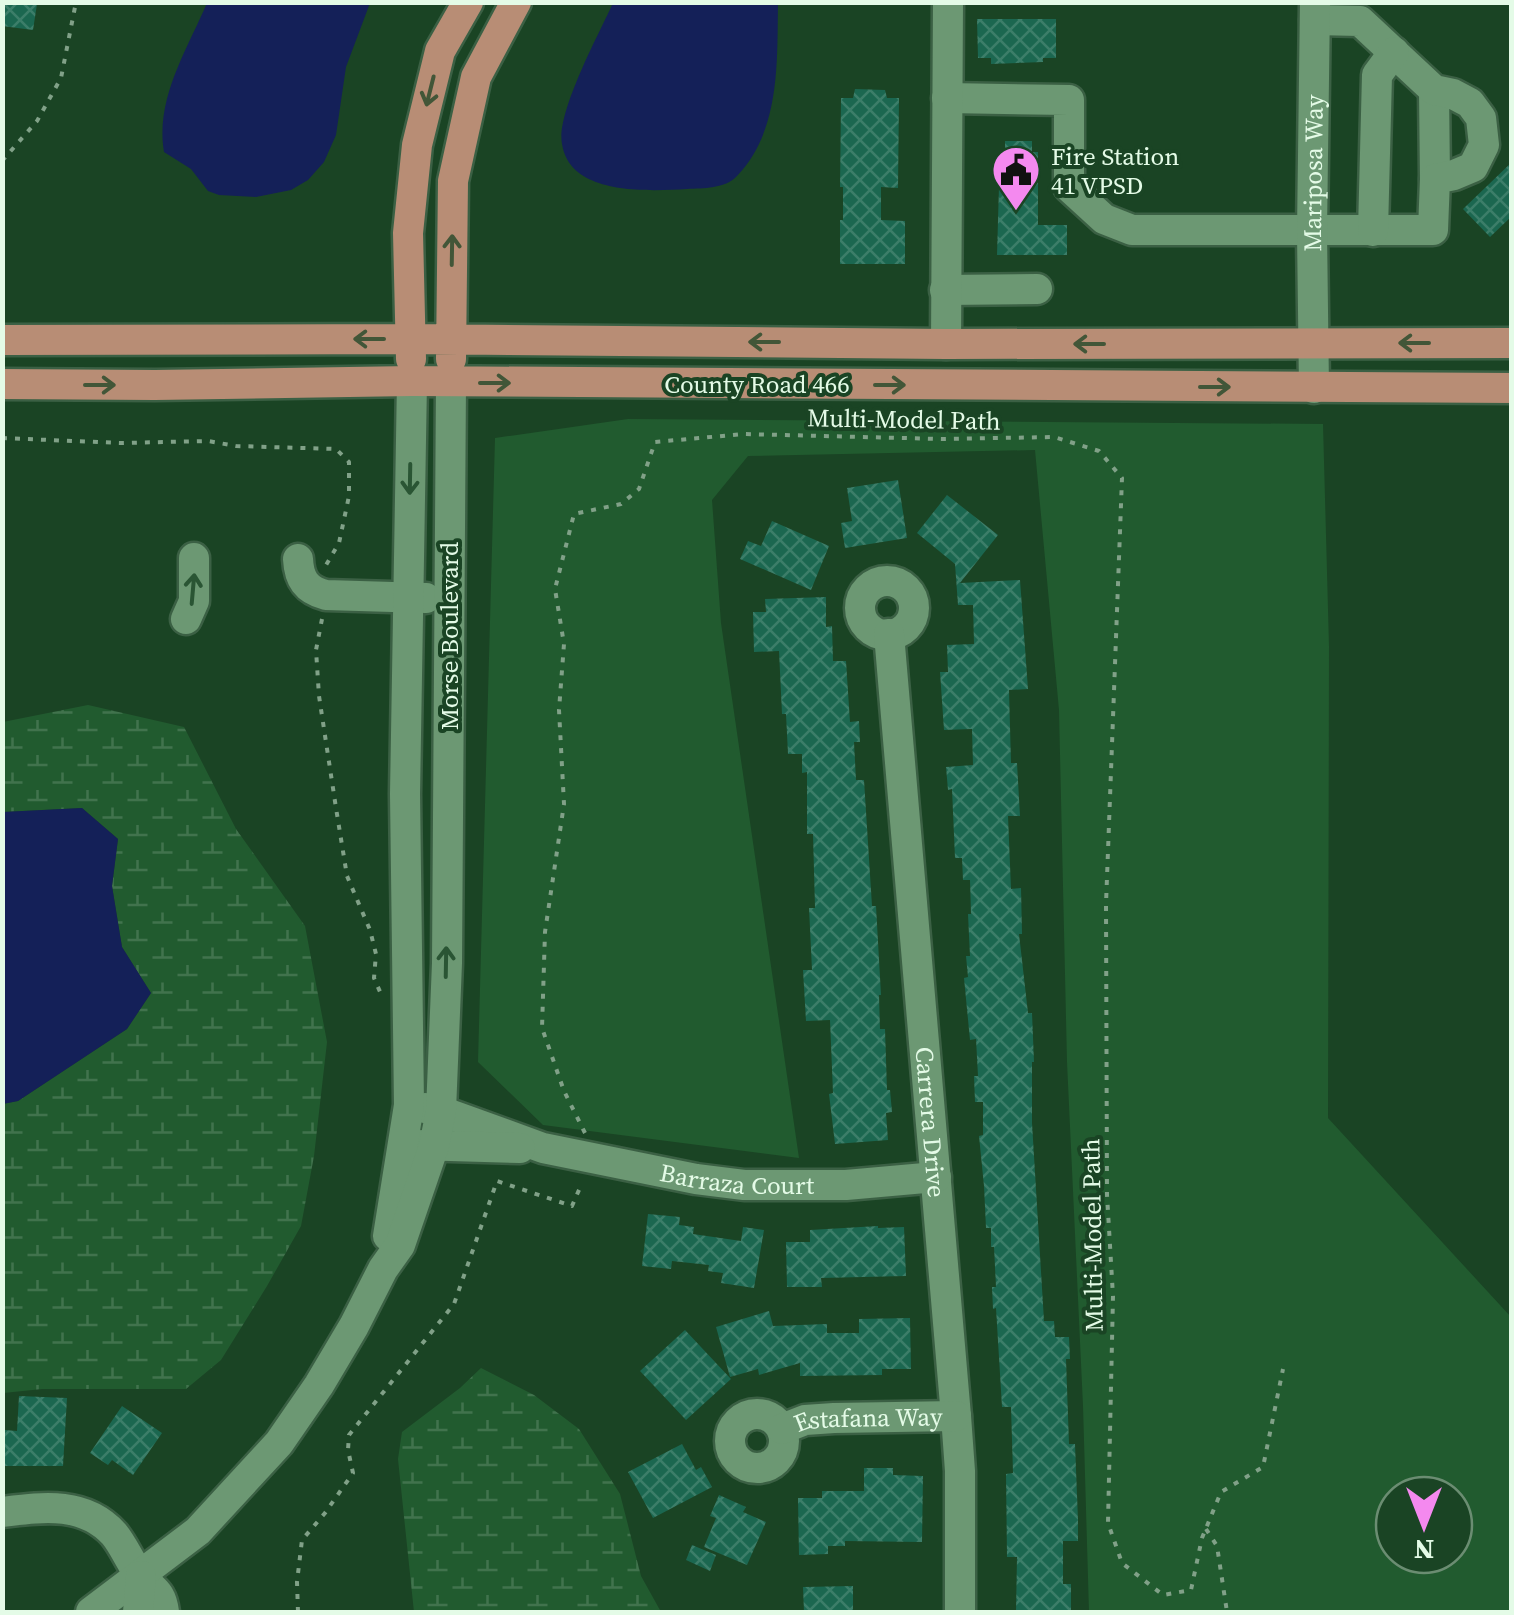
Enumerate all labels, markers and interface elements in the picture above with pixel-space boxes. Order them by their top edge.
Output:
one-way arrow [420,74,438,106]
street label: Mariposa Way [1295,94,1331,252]
place label: Fire Station 41 VPSD [1051,139,1179,202]
public building icon: Fire Station 41 VPSD [990,144,1042,212]
one-way arrow [443,234,462,266]
one-way arrow [354,330,386,348]
one-way arrow [749,332,782,352]
one-way arrow [1074,334,1106,354]
one-way arrow [1399,334,1432,352]
street label: County Road 466 [664,367,850,401]
one-way arrow [478,373,510,392]
one-way arrow [82,376,115,394]
one-way arrow [872,376,905,394]
one-way arrow [1198,378,1230,397]
street label: Multi-Model Path [807,400,1001,438]
one-way arrow [400,462,419,494]
street label: Morse Boulevard [432,542,466,730]
one-way arrow [184,574,203,606]
one-way arrow [437,947,456,979]
street label: Carrera Drive [907,1045,954,1199]
street label: Multi-Model Path [1073,1138,1111,1332]
street label: Barraza Court [657,1155,815,1202]
street label: Estafana Way [788,1399,943,1440]
north arrow [1374,1475,1474,1575]
text: N [1414,1531,1434,1569]

